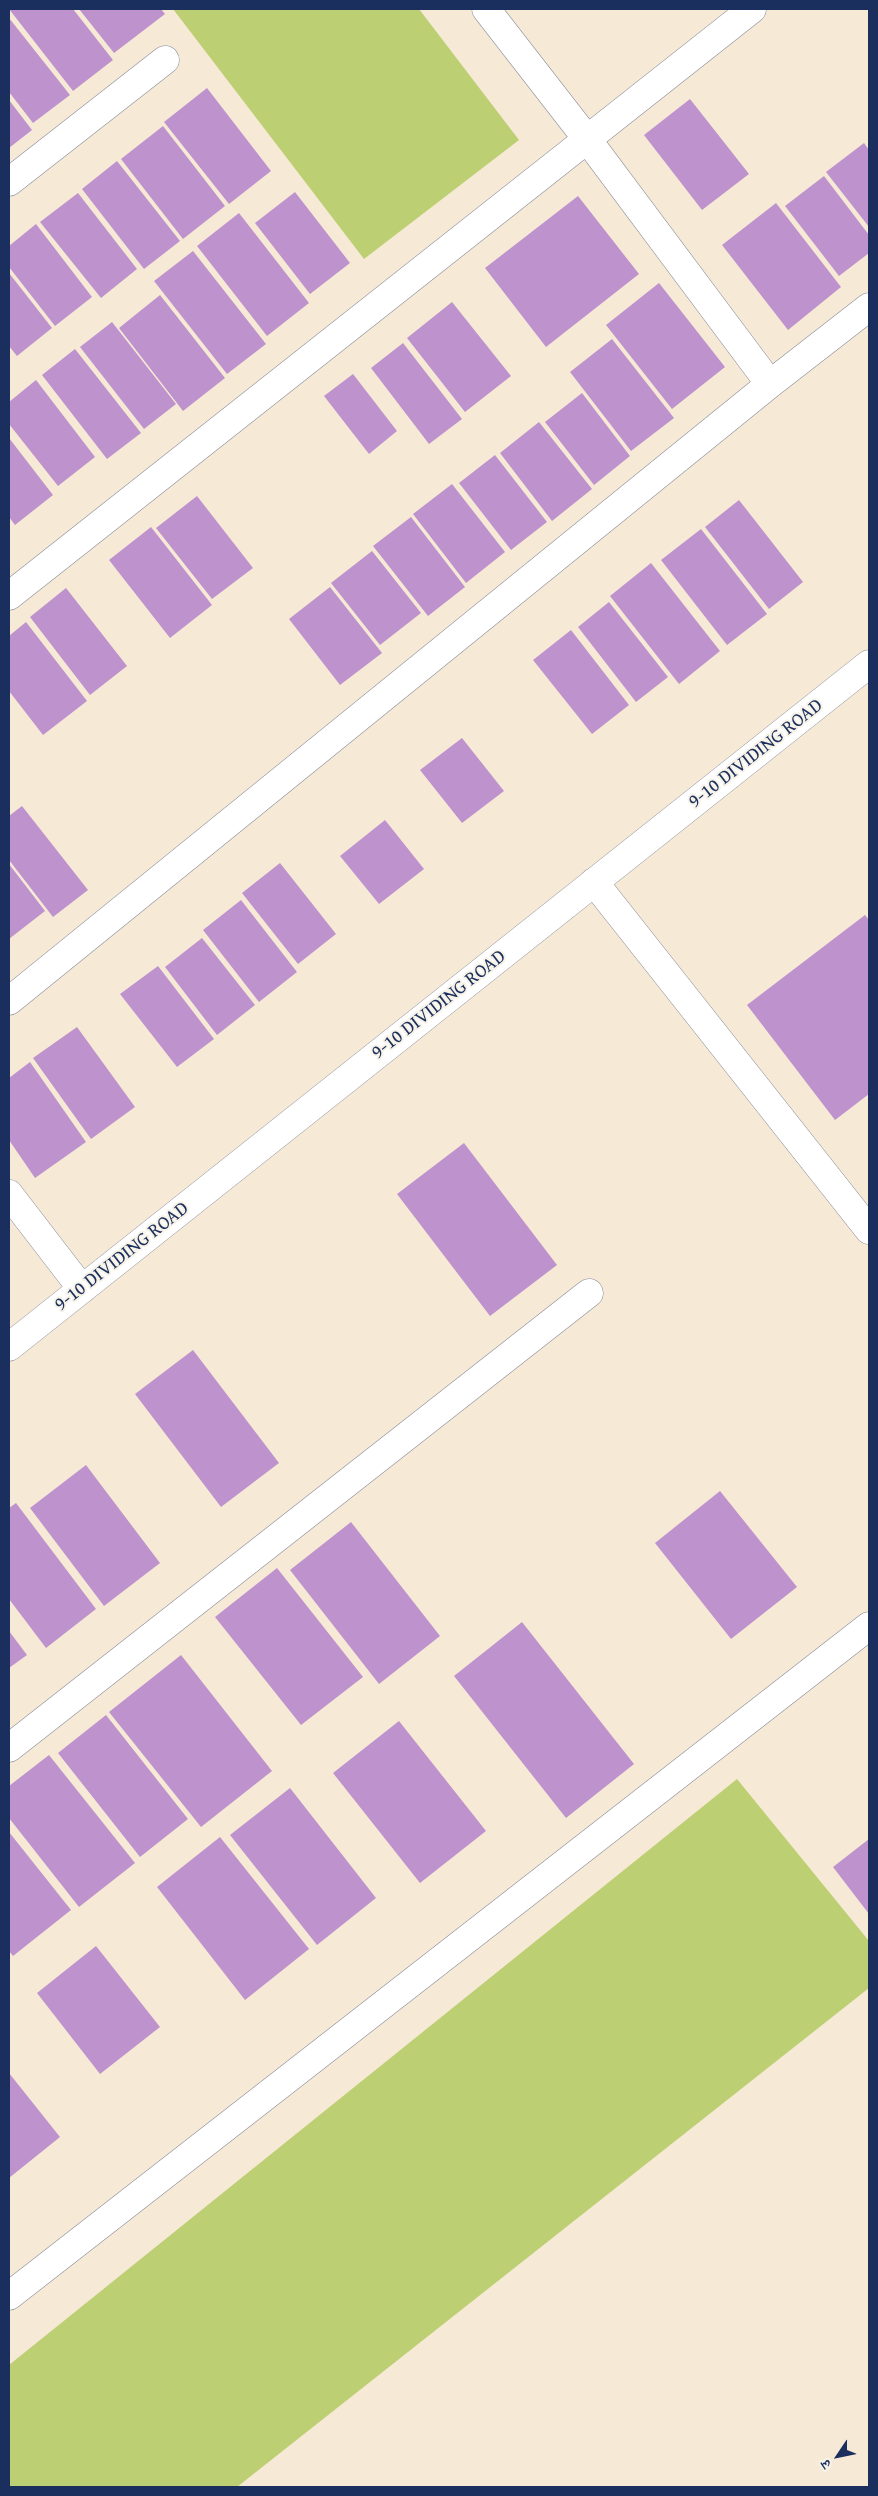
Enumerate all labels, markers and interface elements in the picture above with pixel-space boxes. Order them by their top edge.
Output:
street label: 9-10 DIVIDING ROAD [684,695,828,813]
street label: 9-10 DIVIDING ROAD [367,946,511,1064]
street label: 9-10 DIVIDING ROAD [50,1198,194,1316]
north arrow [813,2431,863,2481]
text: उ [815,2456,836,2473]

